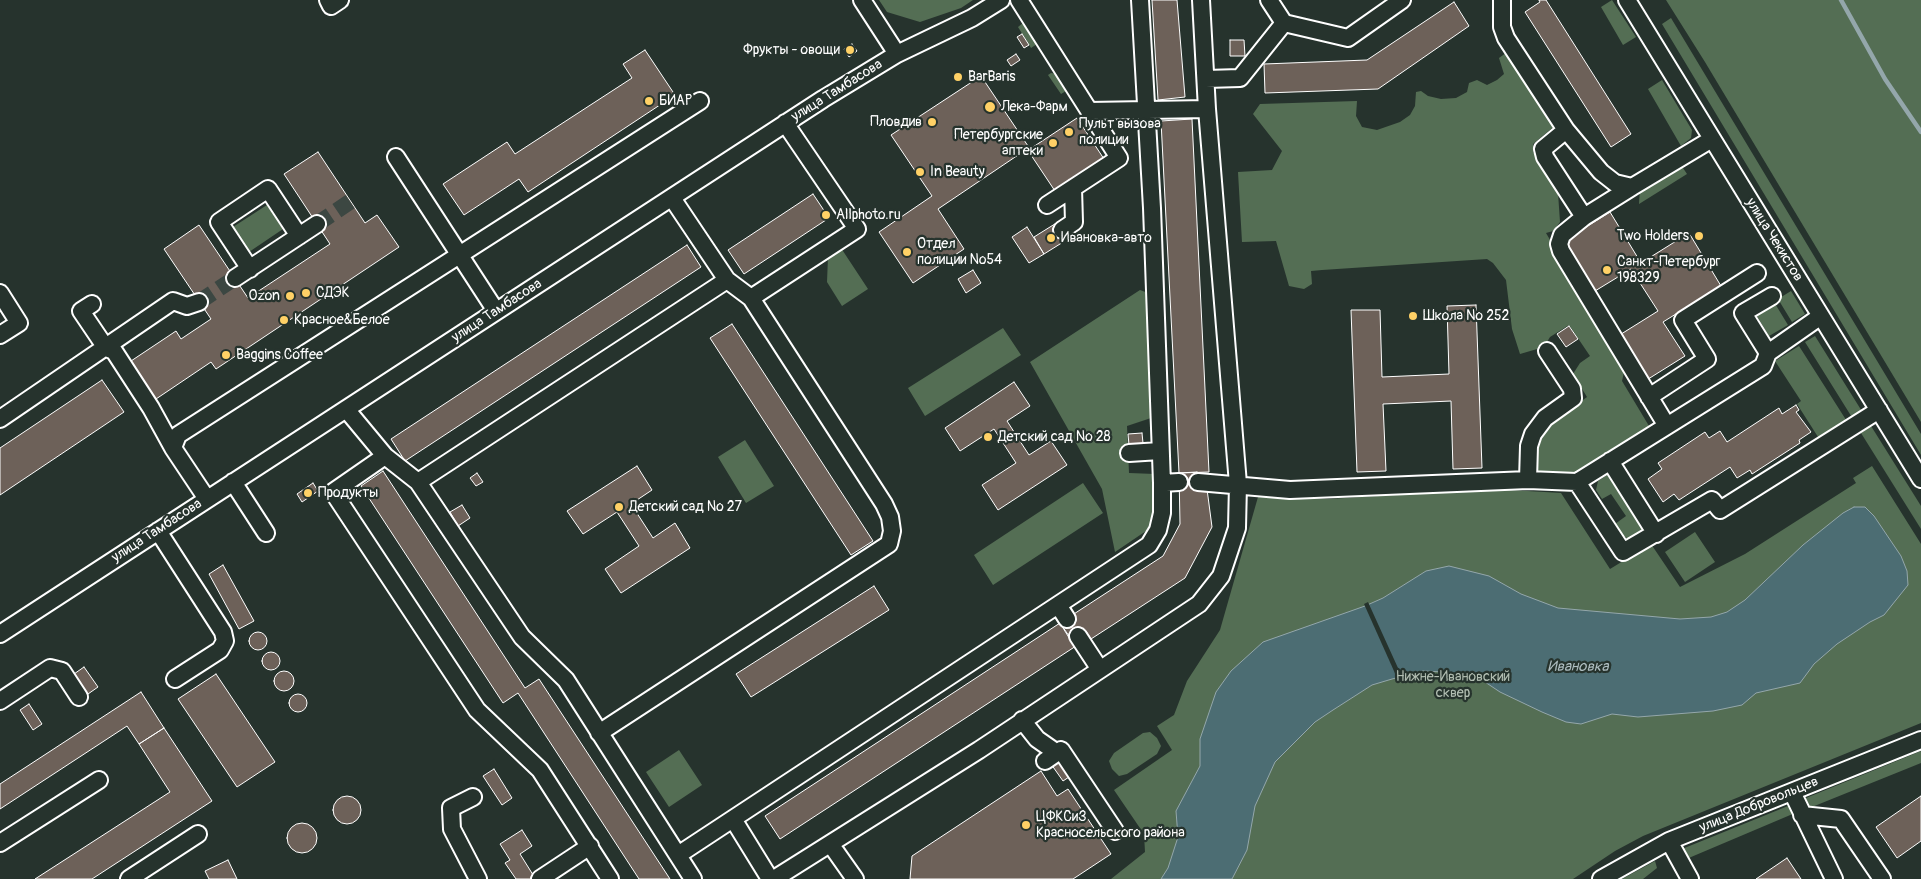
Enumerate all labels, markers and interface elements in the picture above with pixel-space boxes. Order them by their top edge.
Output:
place label: Фрукты - овощи [743,42,840,58]
marker: Фрукты - овощи [844,44,856,56]
street label: улица Тамбасова [788,56,886,126]
place label: BarBaris [968,69,1016,85]
marker: BarBaris [952,71,964,83]
place label: БИАР [659,93,692,109]
marker: БИАР [643,95,655,107]
place label: Лека-Фарм [1001,99,1068,115]
marker: Лека-Фарм [983,100,997,114]
place label: Пловдив [870,114,922,130]
marker: Пловдив [926,116,938,128]
place label: Пульт вызова полиции [1079,116,1161,148]
marker: Пульт вызова полиции [1063,126,1075,138]
place label: Петербургские аптеки [954,127,1043,160]
marker: Петербургские аптеки [1047,137,1059,149]
place label: In Beauty [930,164,985,180]
marker: In Beauty [914,166,926,178]
street label: улица Чекистов [1742,195,1806,285]
place label: Allphoto.ru [836,207,901,223]
marker: Allphoto.ru [820,209,832,221]
place label: Two Holders [1617,228,1689,244]
place label: Ивановка-авто [1061,230,1152,246]
marker: Two Holders [1693,230,1705,242]
marker: Ивановка-авто [1045,232,1057,244]
place label: Отдел полиции №54 [917,236,1002,268]
marker: Отдел полиции №54 [901,246,913,258]
place label: Санкт-Петербург 198329 [1617,254,1721,286]
marker: Санкт-Петербург 198329 [1601,264,1613,276]
street label: улица Тамбасова [449,276,545,346]
place label: СДЭК [316,285,349,301]
marker: СДЭК [300,287,312,299]
place label: Ozon [249,288,280,304]
marker: Ozon [284,290,296,302]
place label: Школа № 252 [1423,308,1509,324]
marker: Школа № 252 [1407,310,1419,322]
place label: Красное&Белое [294,312,390,328]
marker: Красное&Белое [278,314,290,326]
place label: Baggins Coffee [236,347,323,363]
marker: Baggins Coffee [220,349,232,361]
place label: Детский сад № 28 [998,429,1111,445]
marker: Детский сад № 28 [982,431,994,443]
place label: Продукты [318,485,378,501]
marker: Продукты [302,487,314,499]
street label: улица Тамбасова [109,496,205,566]
place label: Детский сад № 27 [629,499,742,515]
marker: Детский сад № 27 [613,501,625,513]
water label: Ивановка [1548,658,1608,676]
park label: Нижне-Ивановский сквер [1396,669,1510,702]
street label: улица Добровольцев [1697,773,1821,837]
place label: ЦФКСиЗ Красносельского района [1036,809,1185,842]
marker: ЦФКСиЗ Красносельского района [1020,819,1032,831]

